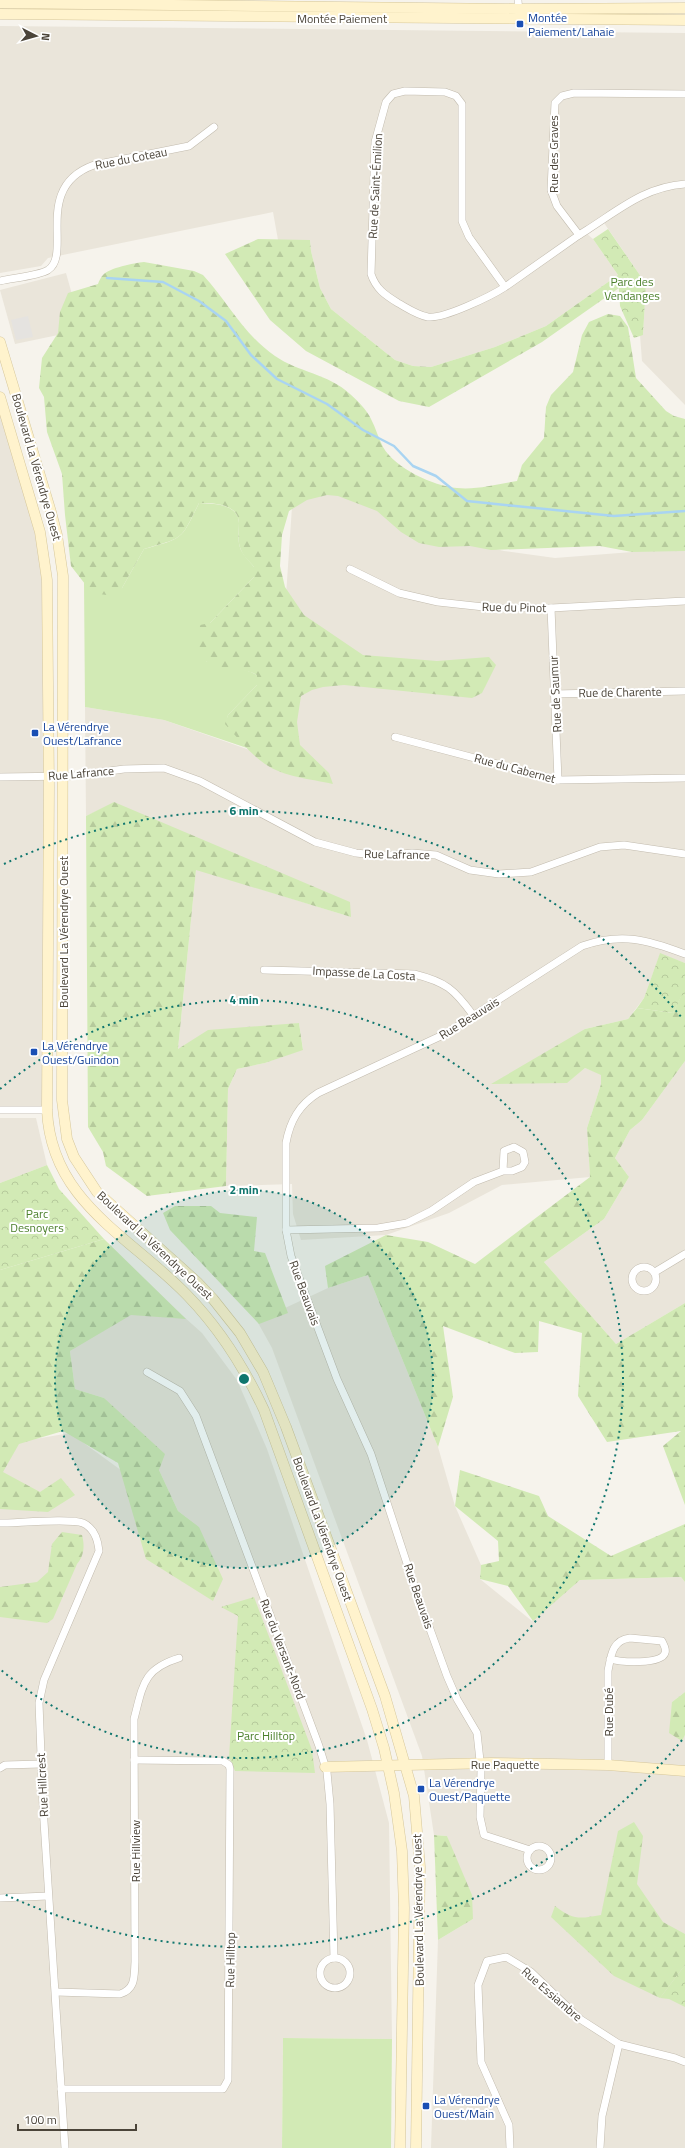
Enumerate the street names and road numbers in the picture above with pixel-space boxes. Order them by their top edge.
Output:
street label: Montée Paiement [297,9,388,28]
street label: Rue des Graves [544,115,563,193]
street label: Rue de Saint-Émilion [363,133,387,239]
street label: Rue du Coteau [93,142,169,174]
street label: Boulevard La Vérendrye Ouest [7,391,67,543]
street label: Rue du Pinot [482,597,547,617]
street label: Rue de Saumur [544,655,566,733]
street label: Rue de Charente [578,682,662,702]
street label: Rue du Cabernet [472,748,559,788]
street label: Rue Lafrance [47,761,115,785]
street label: Rue Lafrance [364,844,430,864]
street label: Boulevard La Vérendrye Ouest [54,855,73,1008]
street label: Impasse de La Costa [312,961,416,985]
street label: Rue Beauvais [435,992,503,1044]
street label: Boulevard La Vérendrye Ouest [93,1186,218,1304]
street label: Rue Beauvais [284,1258,326,1329]
street label: Boulevard La Vérendrye Ouest [288,1454,358,1604]
street label: Rue Beauvais [399,1561,439,1632]
street label: Rue du Versant-Nord [255,1596,311,1702]
street label: Rue Dubé [599,1688,618,1736]
street label: Rue Hillcrest [31,1752,53,1817]
street label: Rue Paquette [471,1755,539,1774]
street label: Rue Hillview [126,1820,145,1882]
street label: Boulevard La Vérendrye Ouest [407,1833,429,1986]
street label: Rue Hilltop [220,1932,240,1988]
street label: Rue Essiambre [517,1962,587,2026]

